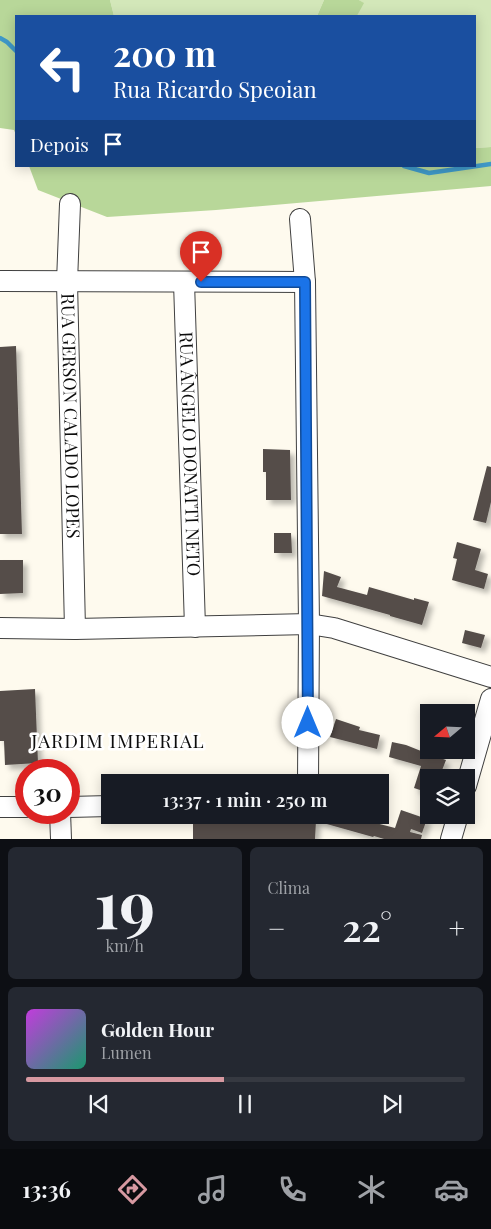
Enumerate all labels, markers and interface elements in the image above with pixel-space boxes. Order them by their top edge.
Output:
text: 200 m [113,29,216,76]
icon: left [30,35,95,100]
text: Rua Ricardo Speoian [113,74,317,104]
icon: arrive [99,130,127,158]
text: Depois [30,131,89,157]
pin [180,231,222,282]
icon: arrive [187,238,215,266]
street label: RUA GERSON CALADO LOPES [56,293,86,539]
street label: RUA ÂNGELO DONATTI NETO [175,331,206,577]
position arrow [281,696,333,748]
north arrow [420,704,475,759]
map controls [420,704,475,824]
district label: JARDIM IMPERIAL [30,727,205,753]
speed limit sign: 30 [15,759,80,824]
button: layers [420,769,475,824]
text: 13:37 · 1 min · 250 m [163,786,327,812]
text: 19 [94,859,155,945]
text: Clima [268,877,310,898]
text: 22° [342,901,392,952]
text: − [268,909,286,946]
text: + [449,909,465,946]
text: km/h [106,935,144,956]
text: Golden Hour [101,1016,214,1042]
text: Lumen [101,1042,152,1063]
icon: previous [85,1090,113,1118]
icon: pause [231,1090,259,1118]
icon: next [378,1090,406,1118]
icon: directions [115,1172,150,1207]
icon: music [195,1172,230,1207]
icon: phone [275,1172,310,1207]
icon: climate [354,1172,389,1207]
icon: car [434,1172,469,1207]
text: 13:36 [22,1174,71,1204]

